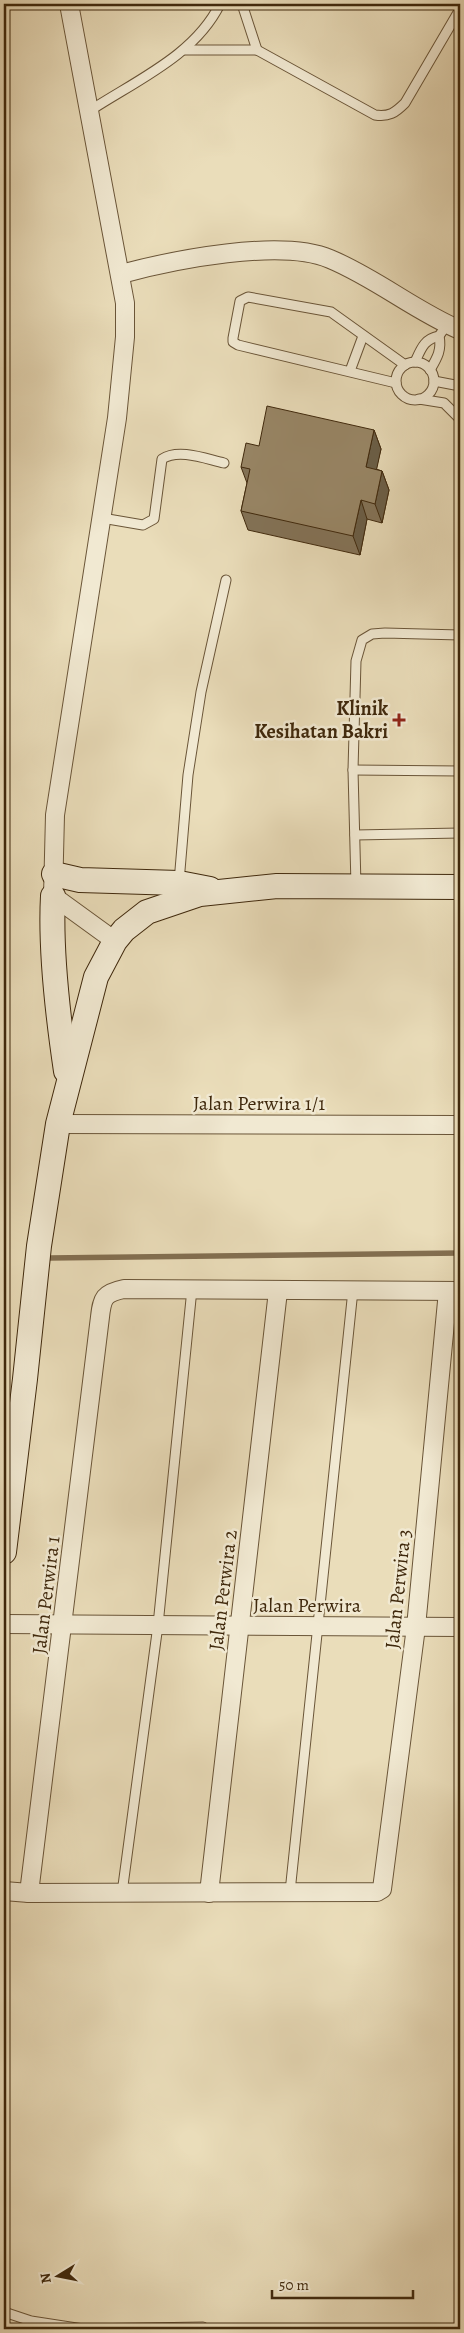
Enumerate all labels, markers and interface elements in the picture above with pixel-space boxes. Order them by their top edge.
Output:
place label: Klinik Kesihatan Bakri [254,695,389,745]
marker: Klinik Kesihatan Bakri [392,713,406,727]
street label: Jalan Perwira 1/1 [193,1090,325,1117]
street label: Jalan Perwira 2 [202,1528,244,1652]
street label: Jalan Perwira 3 [378,1528,418,1650]
street label: Jalan Perwira 1 [25,1534,67,1656]
street label: Jalan Perwira [253,1592,362,1619]
north arrow [32,2250,82,2300]
scale bar [272,2268,413,2300]
text: N [35,2271,56,2285]
text: 50 m [279,2275,309,2295]

